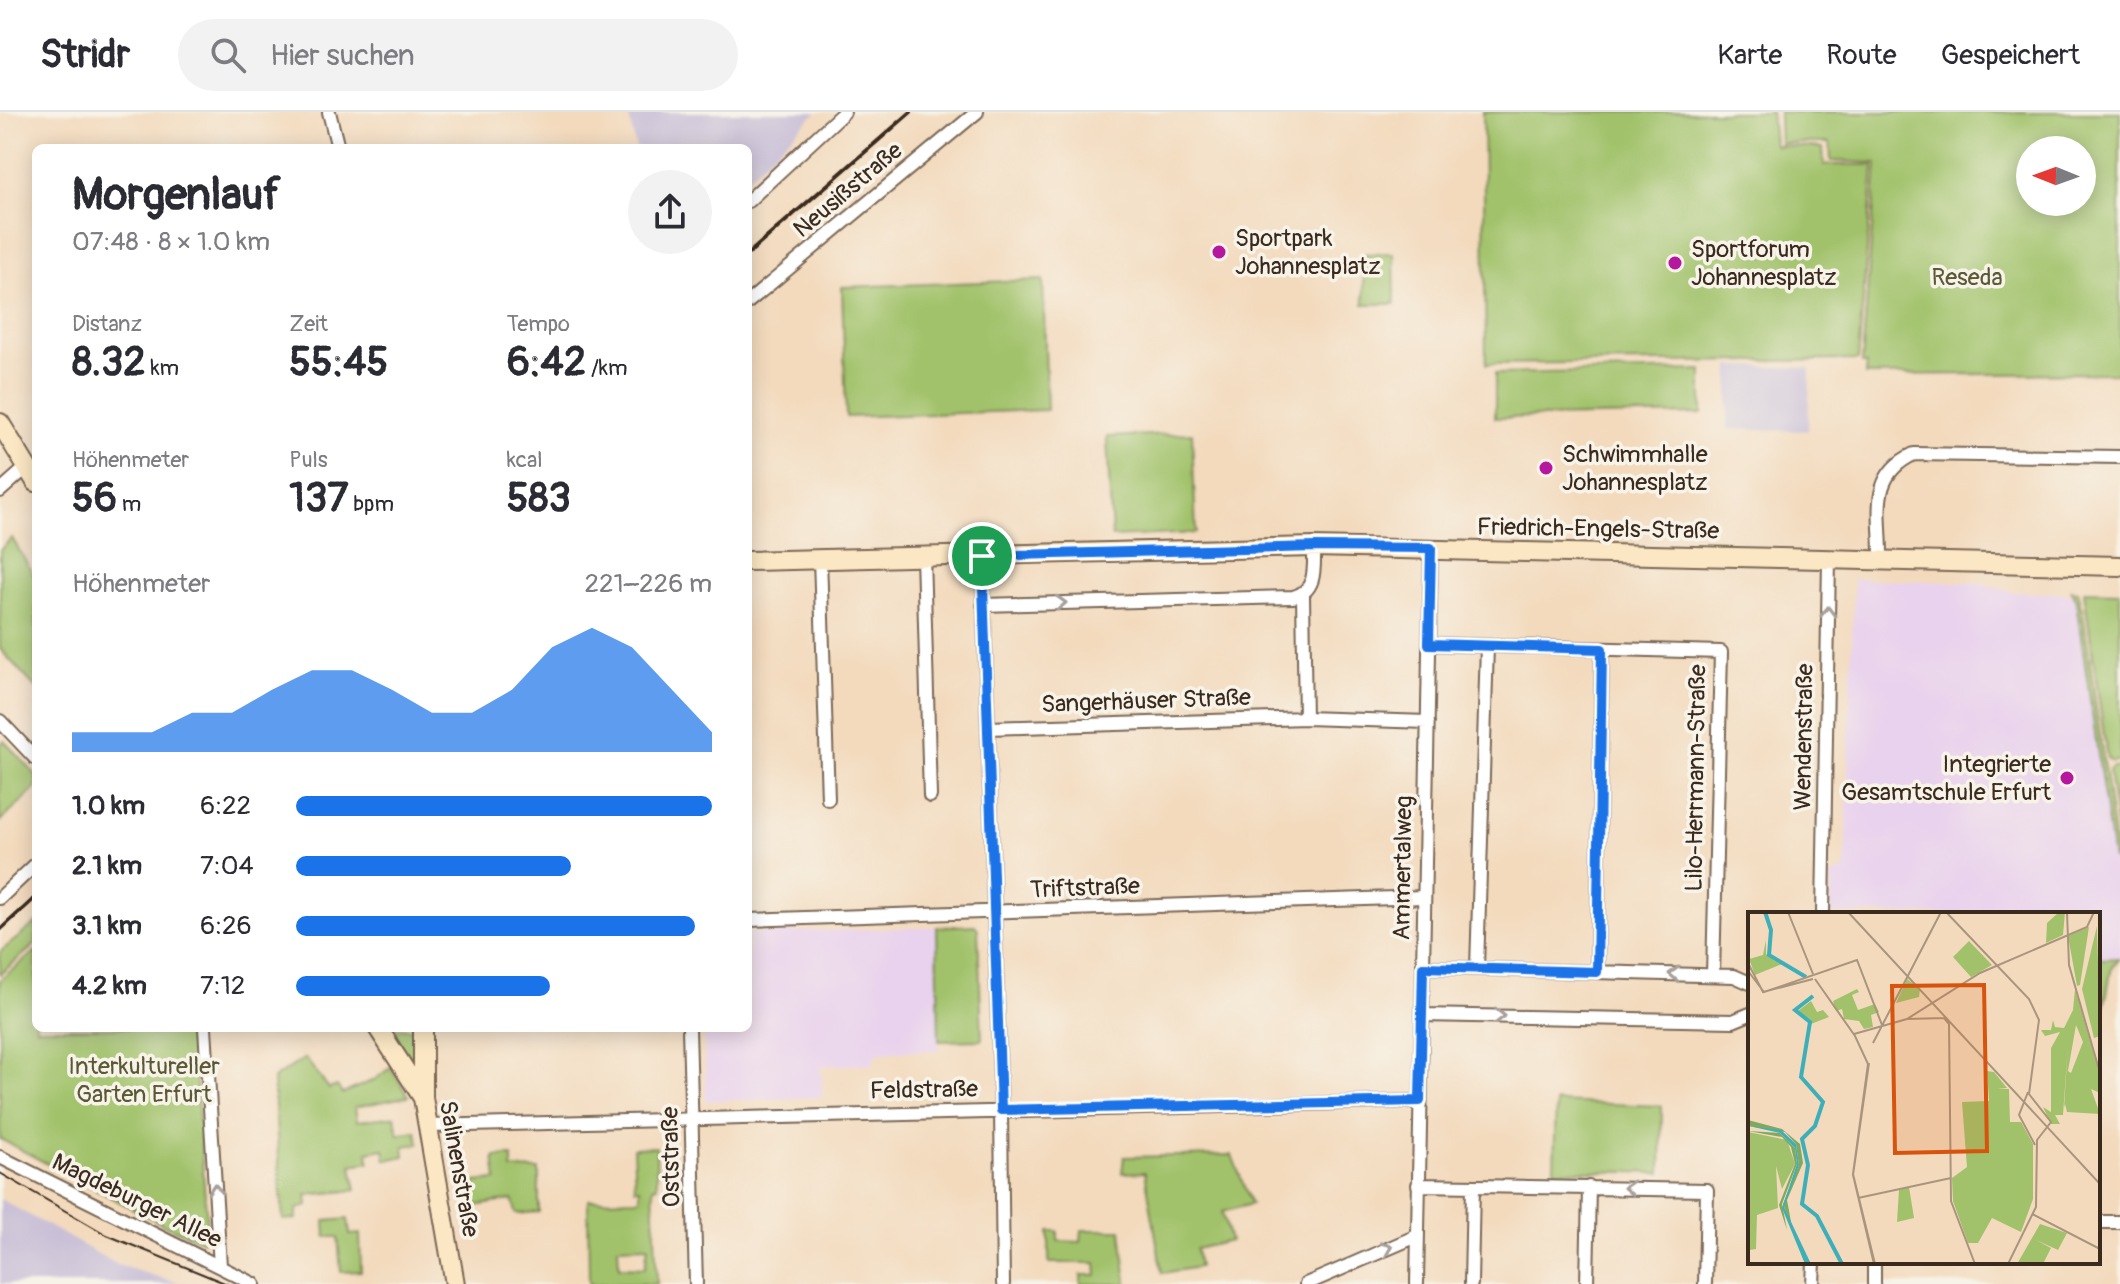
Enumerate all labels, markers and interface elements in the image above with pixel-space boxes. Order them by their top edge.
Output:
search box [178,19,738,91]
text: Stridr [40,31,130,79]
icon: search [206,33,250,77]
text: Hier suchen [270,37,415,74]
text: Karte [1717,38,1782,73]
text: Route [1826,38,1897,73]
text: Gespeichert [1941,38,2080,73]
street label: Neusißstraße [788,136,908,244]
north arrow [2016,136,2096,216]
map controls [2016,136,2096,216]
text: Morgenlauf [72,168,281,223]
button: share [628,170,712,254]
place label: Sportpark Johannesplatz [1235,224,1380,281]
text: 07:48 · 8 × 1.0 km [72,226,270,258]
place label: Sportforum Johannesplatz [1691,235,1836,292]
marker: Sportpark Johannesplatz [1210,243,1228,261]
marker: Sportforum Johannesplatz [1666,254,1684,272]
park label: Reseda [1931,263,2003,292]
text: Distanz [72,310,142,338]
text: Zeit [289,310,328,338]
text: Tempo [507,310,570,338]
text: 8.32 [72,338,146,387]
text: 55:45 [289,338,388,387]
text: 6:42 [507,338,586,387]
text: km [146,354,179,382]
text: /km [586,354,628,382]
place label: Schwimmhalle Johannesplatz [1562,440,1708,497]
text: Höhenmeter [72,446,189,474]
text: Puls [289,446,328,474]
text: kcal [507,446,542,474]
marker: Schwimmhalle Johannesplatz [1537,459,1555,477]
text: 56 [72,474,117,523]
text: 137 [289,474,348,523]
text: 583 [507,474,571,523]
text: m [117,490,141,518]
text: bpm [348,490,394,518]
street label: Friedrich-Engels-Straße [1477,512,1720,546]
pin [948,522,1016,590]
icon: arrive [960,534,1004,578]
text: Höhenmeter [72,568,210,600]
text: 221–226 m [585,568,712,600]
one-way arrow [1055,595,1068,612]
one-way arrow [1819,605,1836,618]
street label: Wendenstraße [1788,663,1820,811]
street label: Lilo-Herrmann-Straße [1680,664,1712,892]
street label: Sangerhäuser Straße [1041,683,1252,719]
place label: Integrierte Gesamtschule Erfurt [1841,750,2051,807]
marker: Integrierte Gesamtschule Erfurt [2058,769,2076,787]
text: 1.0 km [72,790,145,822]
text: 6:22 [200,790,251,822]
street label: Ammertalweg [1387,795,1419,941]
text: 2.1 km [72,850,142,882]
text: 7:04 [200,850,254,882]
street label: Triftstraße [1030,872,1141,904]
text: 3.1 km [72,910,142,942]
text: 6:26 [200,910,252,942]
inset map [1748,912,2100,1264]
one-way arrow [1667,966,1680,983]
text: 4.2 km [72,970,147,1002]
text: 7:12 [200,970,245,1002]
one-way arrow [1494,1008,1507,1025]
park label: Interkultureller Garten Erfurt [68,1052,220,1109]
street label: Feldstraße [870,1075,978,1105]
street label: Salinenstraße [433,1099,485,1240]
street label: Oststraße [656,1106,686,1208]
street label: Magdeburger Allee [47,1147,227,1255]
one-way arrow [1622,1180,1635,1197]
one-way arrow [207,1182,224,1195]
one-way arrow [1379,1242,1393,1258]

